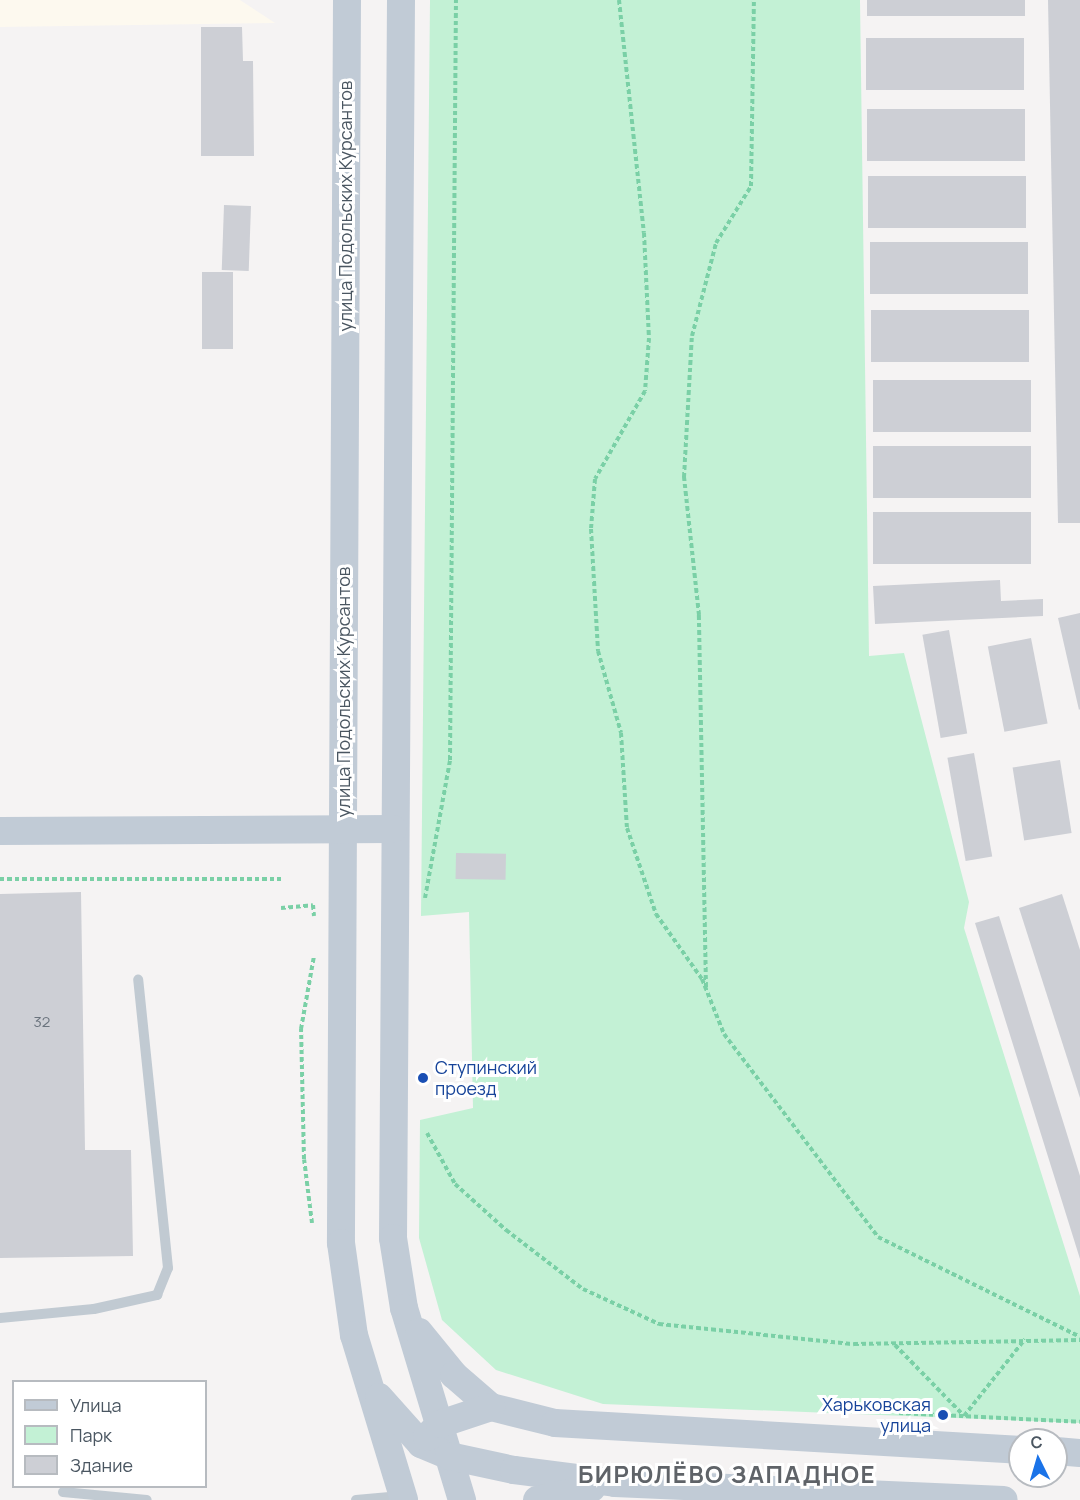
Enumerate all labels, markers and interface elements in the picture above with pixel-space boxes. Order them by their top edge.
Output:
street label: улица Подольских Курсантов [334,81,356,331]
street label: улица Подольских Курсантов [332,567,354,817]
house number: 32 [34,1013,50,1031]
place label: Ступинский проезд [435,1057,537,1100]
marker: Ступинский проезд [416,1071,430,1085]
legend [12,1380,207,1488]
text: Улица [70,1393,122,1417]
place label: Харьковская улица [822,1394,931,1436]
marker: Харьковская улица [936,1408,950,1422]
text: Парк [70,1423,112,1447]
north arrow [1008,1428,1068,1488]
text: С [1030,1431,1043,1454]
text: Здание [70,1453,133,1477]
district label: БИРЮЛЁВО ЗАПАДНОЕ [578,1460,876,1488]

